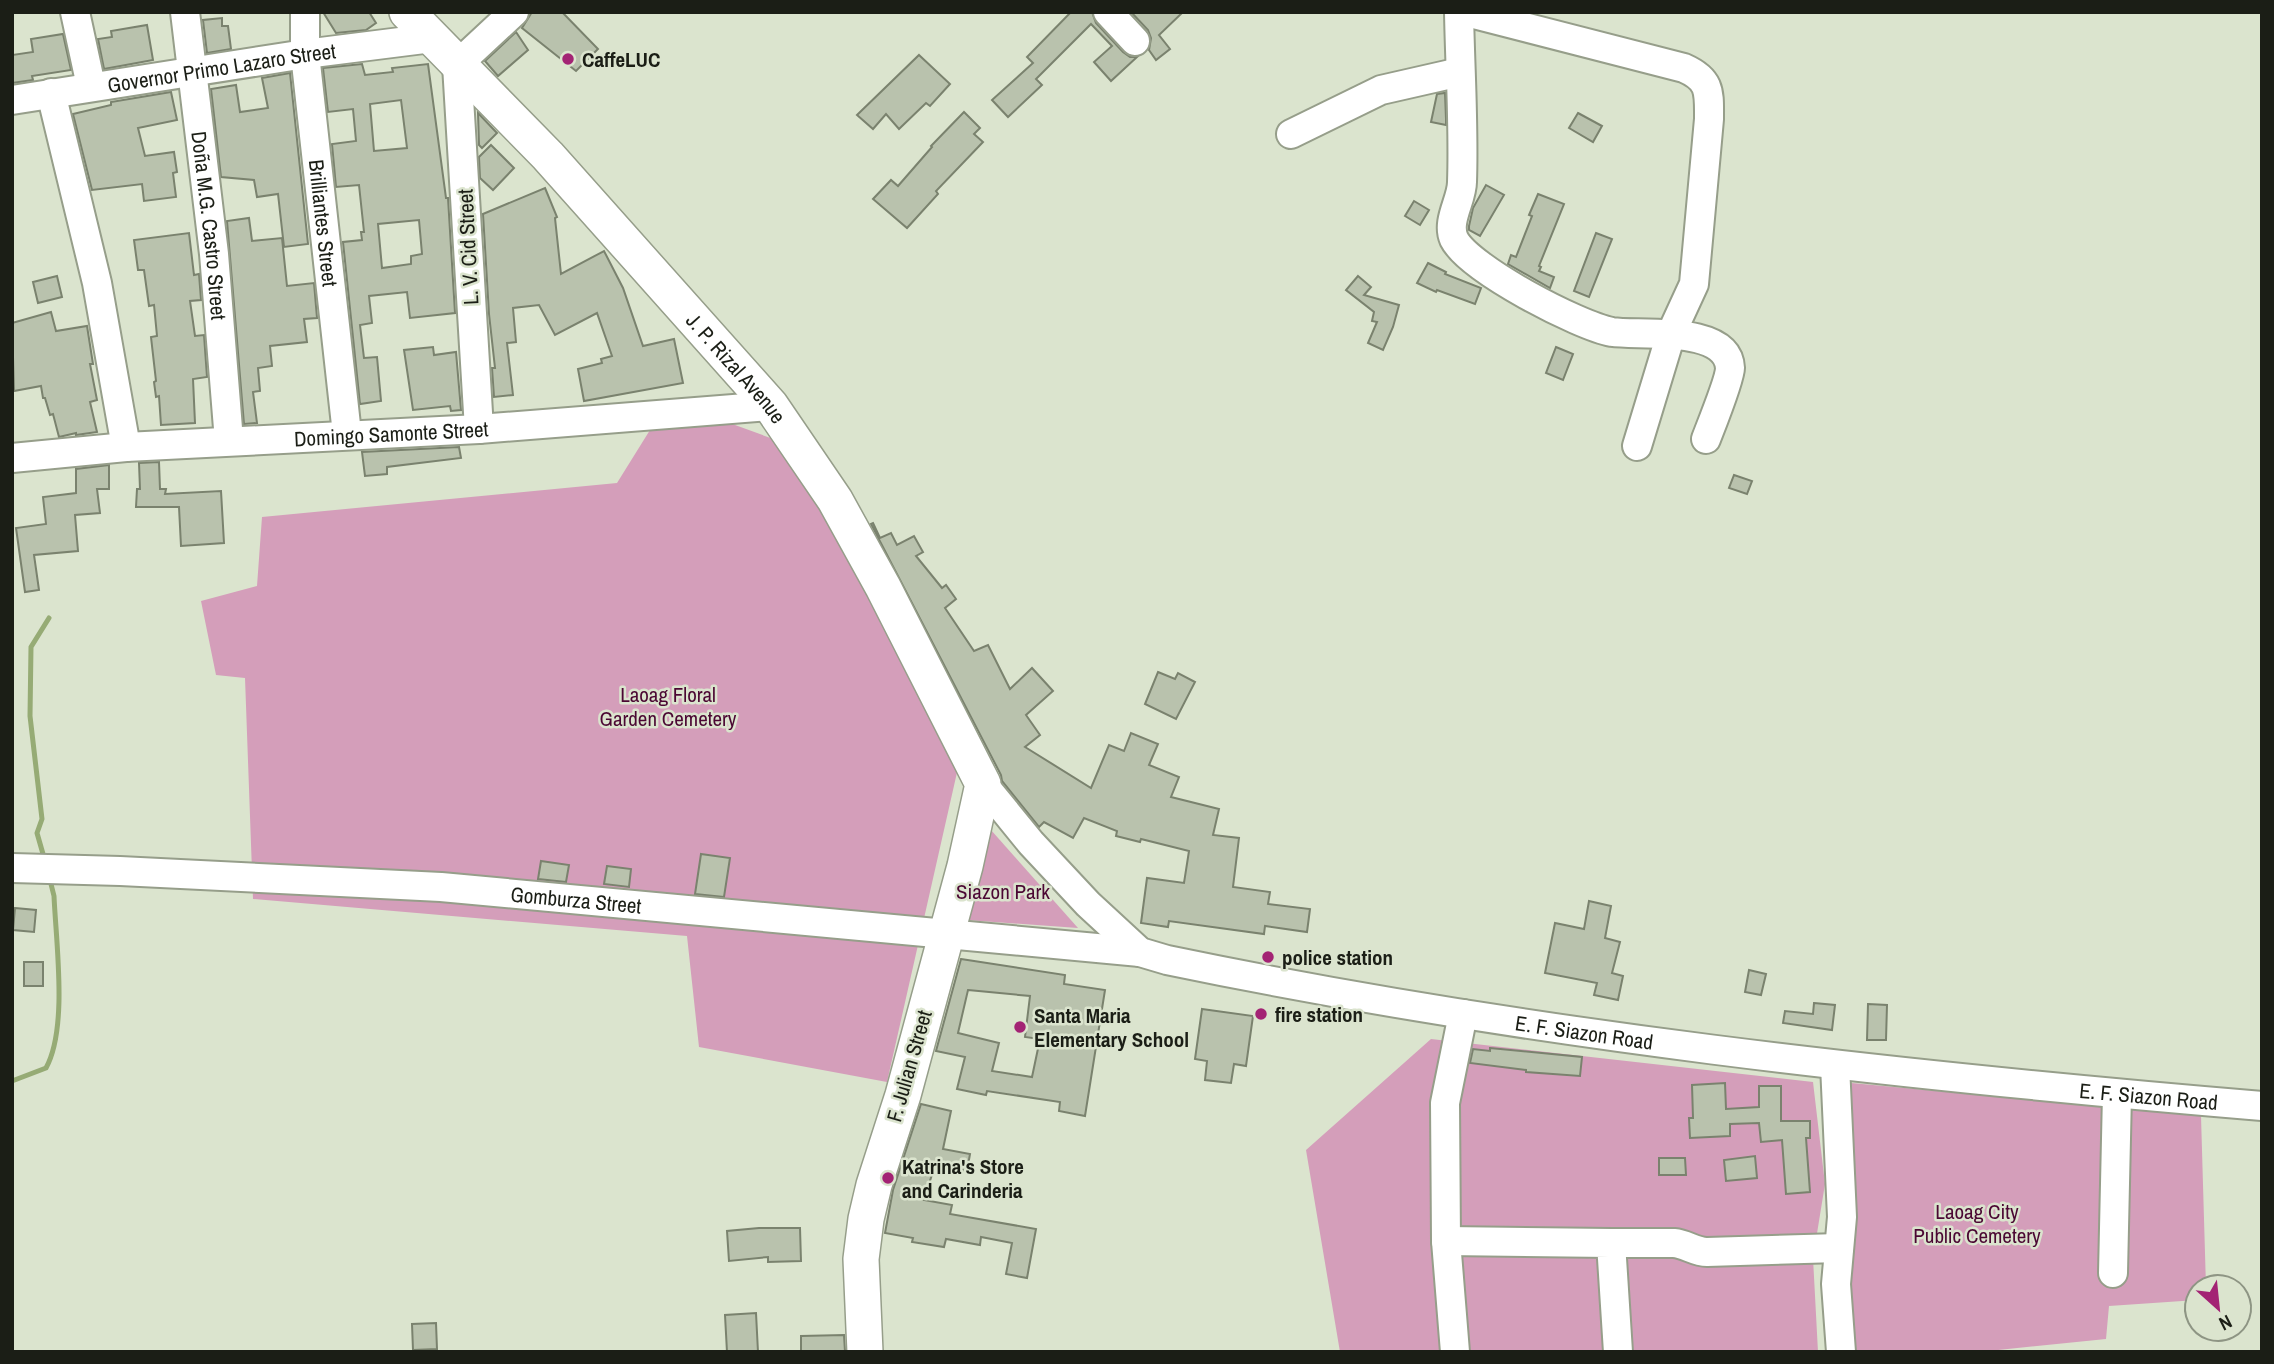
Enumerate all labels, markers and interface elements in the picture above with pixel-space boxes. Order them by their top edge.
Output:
street label: Governor Primo Lazaro Street [105,36,338,99]
place label: CaffeLUC [582,45,660,74]
marker: CaffeLUC [560,51,576,67]
street label: Doña M.G. Castro Street [185,130,234,321]
street label: Brilliantes Street [302,158,345,288]
street label: L. V. Cid Street [450,188,486,306]
street label: J. P. Rizal Avenue [680,306,793,429]
street label: Domingo Samonte Street [293,414,490,453]
park label: Laoag Floral Garden Cemetery [600,680,737,733]
park label: Siazon Park [956,877,1050,906]
street label: Gomburza Street [509,879,643,920]
place label: police station [1282,943,1393,972]
marker: police station [1260,949,1276,965]
place label: fire station [1275,1000,1363,1029]
place label: Santa Maria Elementary School [1034,1001,1189,1054]
marker: fire station [1253,1006,1269,1022]
street label: F. Julian Street [879,1007,939,1125]
street label: E. F. Siazon Road [1513,1008,1655,1056]
marker: Santa Maria Elementary School [1012,1019,1028,1035]
street label: E. F. Siazon Road [2078,1075,2219,1117]
place label: Katrina's Store and Carinderia [902,1152,1024,1205]
marker: Katrina's Store and Carinderia [880,1170,896,1186]
park label: Laoag City Public Cemetery [1913,1197,2041,1250]
north arrow [2183,1273,2253,1343]
text: N [2215,1309,2237,1337]

